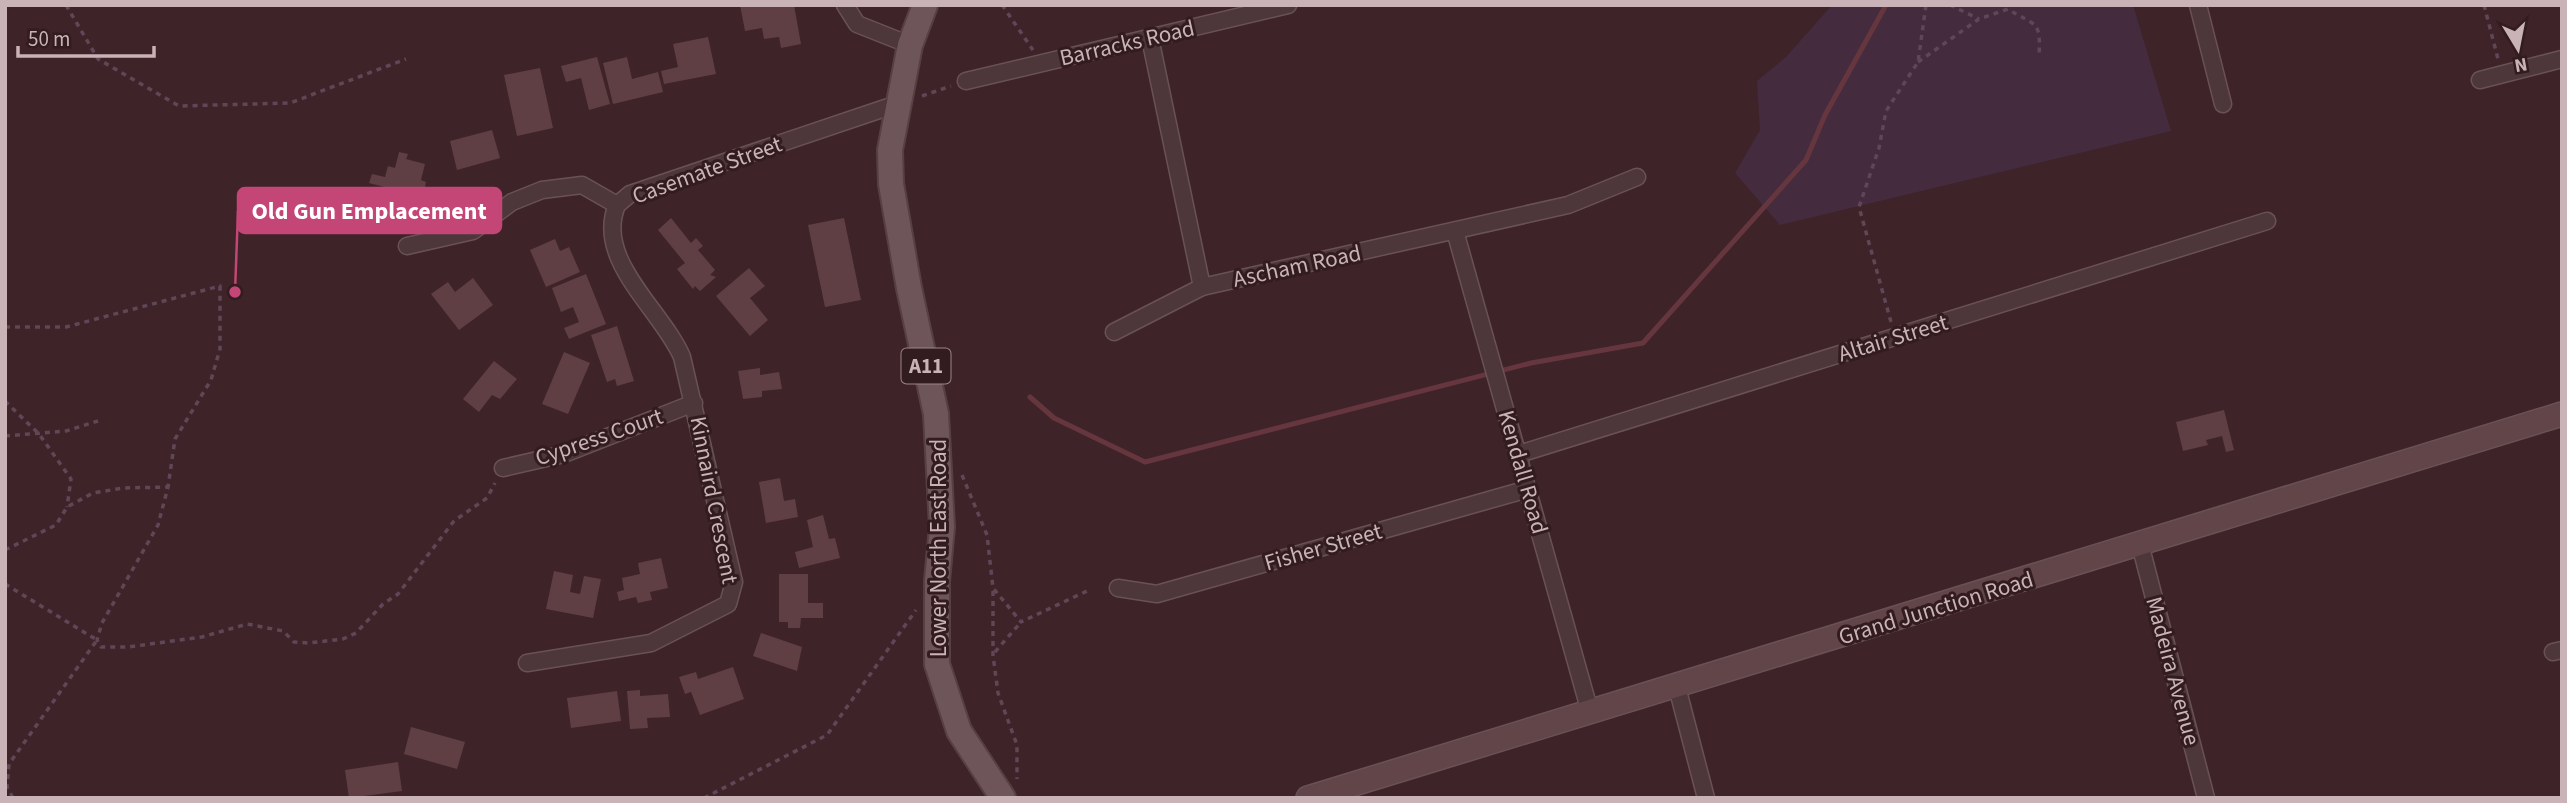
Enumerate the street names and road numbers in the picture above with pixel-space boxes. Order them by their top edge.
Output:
street label: Barracks Road [1056,11,1198,75]
street label: Casemate Street [627,128,787,212]
street label: Ascham Road [1230,236,1364,296]
street label: Altair Street [1834,306,1952,370]
road number: A11 [902,348,950,384]
street label: Cypress Court [531,400,668,474]
street label: Kendall Road [1490,406,1556,538]
street label: Kinnaird Crescent [682,413,746,587]
street label: Lower North East Road [922,439,955,657]
street label: Fisher Street [1260,514,1386,580]
street label: Grand Junction Road [1835,563,2037,653]
street label: Madeira Avenue [2137,593,2209,749]

